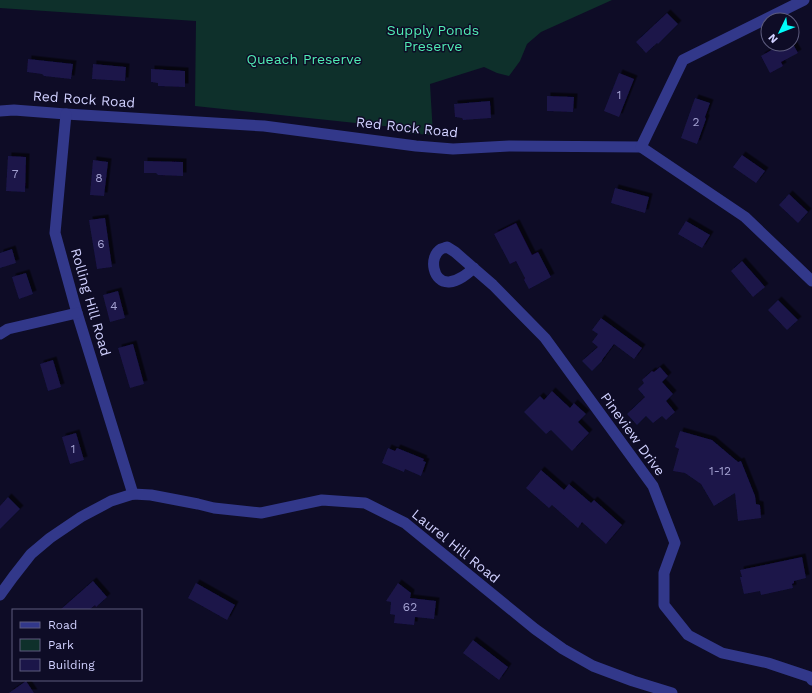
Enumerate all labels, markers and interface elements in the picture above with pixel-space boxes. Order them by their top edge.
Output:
north arrow [760,12,800,52]
park label: Supply Ponds Preserve [387,22,479,54]
text: N [766,31,781,46]
park label: Queach Preserve [246,51,362,67]
street label: Red Rock Road [32,87,136,111]
house number: 1 [617,88,621,102]
street label: Red Rock Road [355,114,459,140]
house number: 2 [693,115,700,129]
house number: 7 [12,167,19,181]
house number: 8 [95,171,103,185]
house number: 6 [97,237,105,251]
street label: Rolling Hill Road [68,246,114,358]
house number: 4 [110,299,118,313]
street label: Pineview Drive [598,389,668,479]
house number: 1 [71,442,75,456]
house number: 1-12 [709,464,731,478]
street label: Laurel Hill Road [409,506,503,586]
house number: 62 [403,600,417,614]
legend [12,609,142,681]
text: Road [48,618,77,632]
text: Park [48,638,74,652]
text: Building [48,658,95,672]

